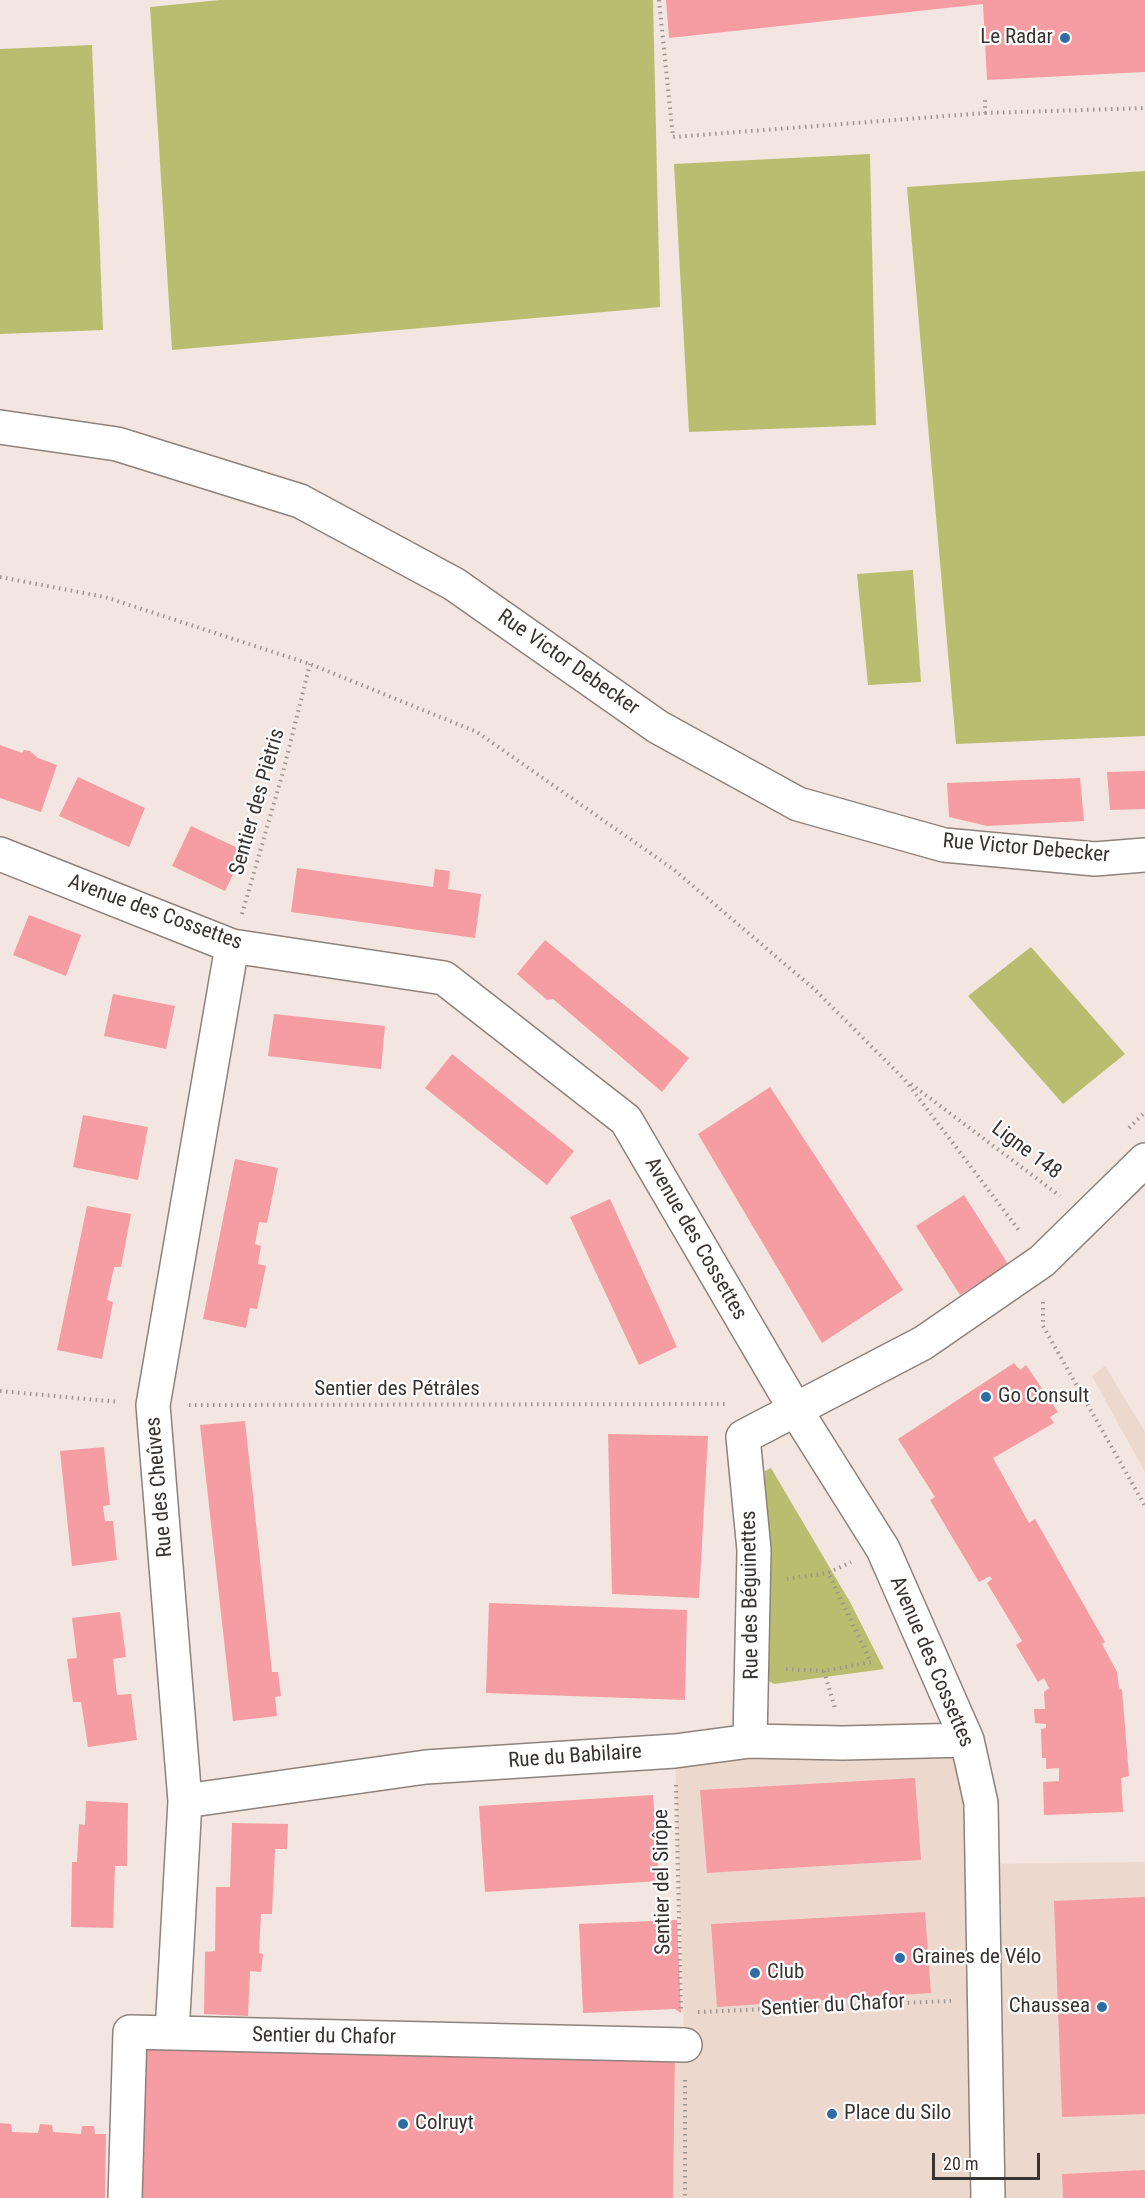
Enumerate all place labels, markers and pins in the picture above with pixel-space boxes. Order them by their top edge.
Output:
place label: Le Radar [980,25,1053,51]
marker: Le Radar [1058,31,1072,45]
place label: Go Consult [998,1384,1089,1410]
marker: Go Consult [979,1390,993,1404]
place label: Graines de Vélo [912,1945,1041,1971]
marker: Graines de Vélo [893,1951,907,1965]
place label: Club [767,1960,804,1986]
marker: Club [748,1966,762,1980]
place label: Chaussea [1009,1994,1090,2020]
marker: Chaussea [1095,2000,1109,2014]
place label: Place du Silo [844,2101,951,2127]
marker: Place du Silo [825,2107,839,2121]
place label: Colruyt [415,2111,474,2137]
marker: Colruyt [396,2117,410,2131]

